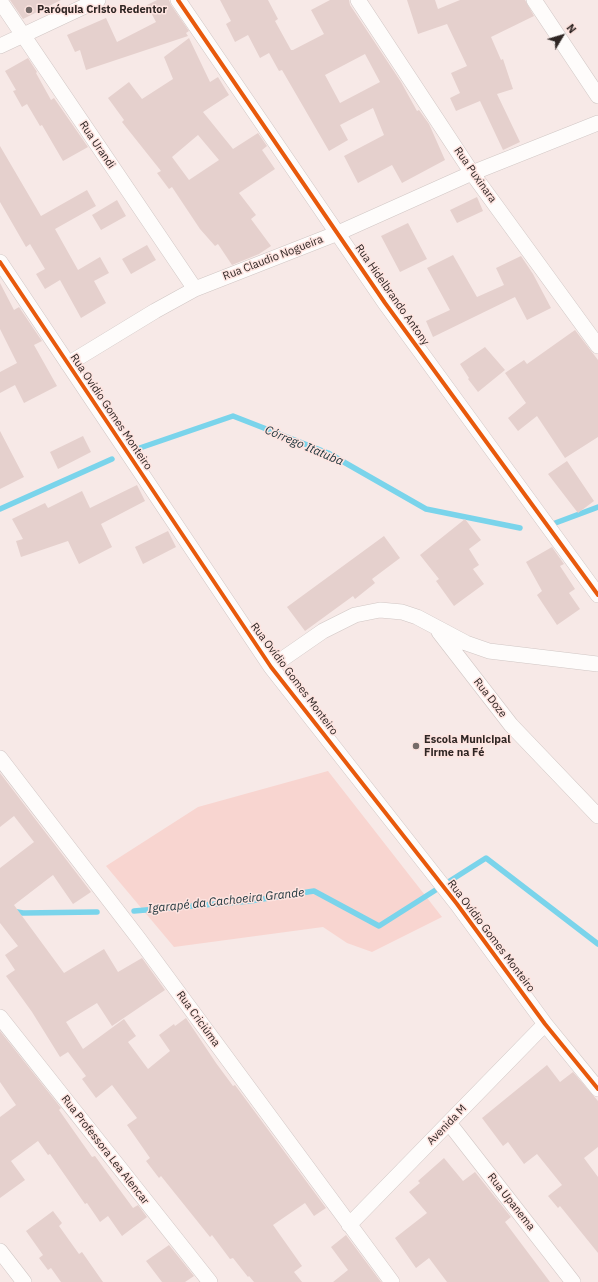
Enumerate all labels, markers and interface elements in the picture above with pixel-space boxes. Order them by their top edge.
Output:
place label: Paróquia Cristo Redentor [37,3,167,17]
marker: Paróquia Cristo Redentor [24,5,34,15]
north arrow [542,16,582,56]
text: N [563,21,579,36]
street label: Rua Urandi [76,119,118,171]
street label: Rua Puxinara [451,145,499,205]
street label: Rua Claudio Nogueira [221,233,325,283]
street label: Rua Hidelbrando Antony [352,242,432,348]
street label: Rua Ovídio Gomes Monteiro [67,351,155,473]
water label: Córrego Itatuba [263,423,345,469]
street label: Rua Ovídio Gomes Monteiro [247,620,341,738]
street label: Rua Doze [471,676,509,720]
place label: Escola Municipal Firme na Fé [424,733,511,759]
marker: Escola Municipal Firme na Fé [411,741,421,751]
street label: Rua Ovídio Gomes Monteiro [444,877,538,995]
water label: Igarapé da Cachoeira Grande [147,886,305,916]
street label: Rua Criciúma [173,989,223,1049]
street label: Rua Professora Lea Alencar [58,1093,152,1207]
street label: Avenida M [425,1102,469,1148]
street label: Rua Upanema [484,1171,538,1233]

